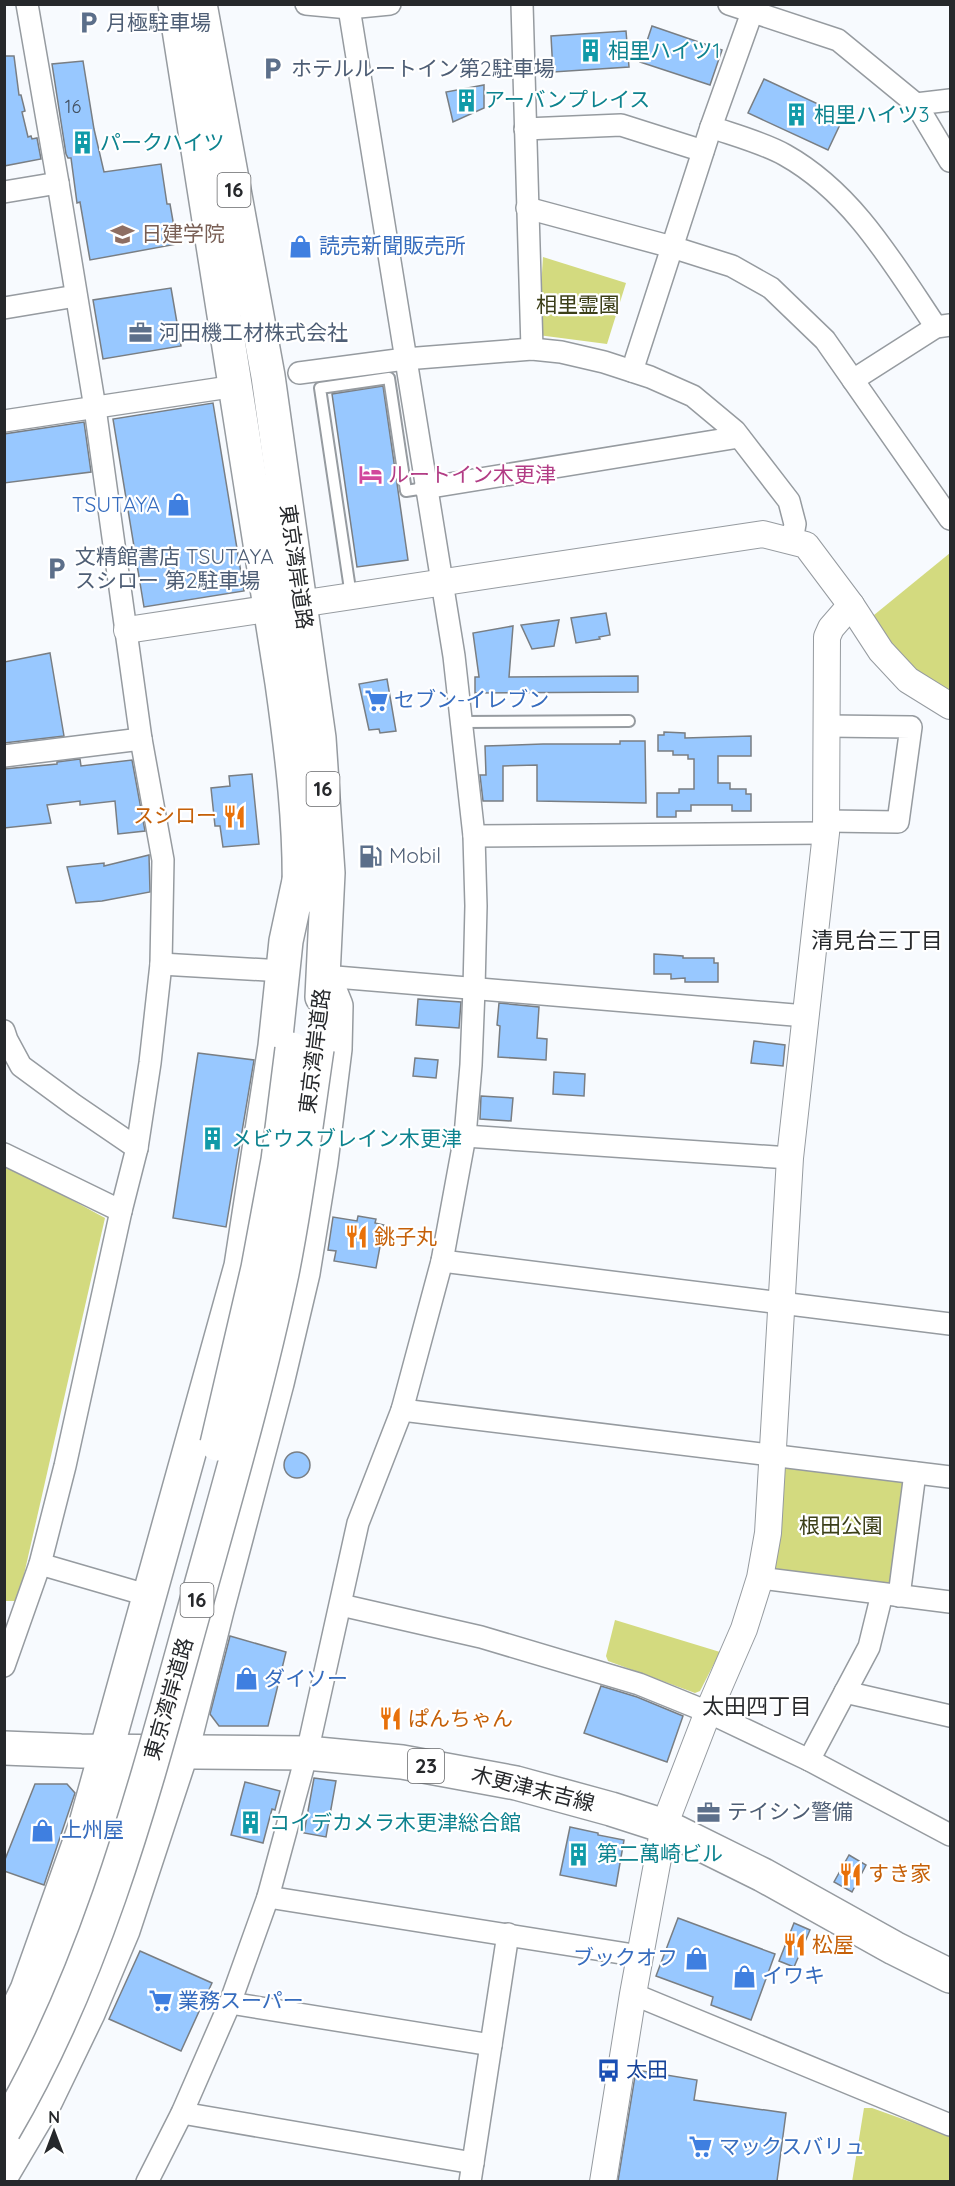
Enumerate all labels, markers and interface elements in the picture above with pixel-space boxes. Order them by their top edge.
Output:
place label: 月極駐車場 [106,9,211,35]
parking icon: 月極駐車場 [75,10,101,36]
place label: 相里ハイツ1 [608,37,720,63]
building icon: 相里ハイツ1 [577,38,603,64]
place label: ホテルルートイン第2駐車場 [291,55,555,81]
parking icon: ホテルルートイン第2駐車場 [260,56,286,82]
place label: アーバンプレイス [484,86,650,112]
building icon: アーバンプレイス [453,87,479,113]
house number: 16 [65,95,81,118]
place label: 相里ハイツ3 [814,101,930,127]
building icon: 相里ハイツ3 [783,102,809,128]
place label: パークハイツ [100,129,225,155]
building icon: パークハイツ [69,130,95,156]
road number: 16 [218,173,250,207]
place label: 日建学院 [141,220,225,246]
school or university icon: 日建学院 [110,221,136,247]
place label: 読売新聞販売所 [319,232,466,258]
shop icon: 読売新聞販売所 [288,233,314,259]
park label: 相里霊園 [536,291,620,317]
place label: 河田機工材株式会社 [159,319,348,345]
office icon: 河田機工材株式会社 [128,320,154,346]
place label: ルートイン木更津 [388,461,556,487]
hotel icon: ルートイン木更津 [357,462,383,488]
place label: TSUTAYA [72,491,160,517]
shop icon: TSUTAYA [165,492,191,518]
street label: 東京湾岸道路 [275,503,319,631]
place label: 文精館書店 TSUTAYA スシロー 第2駐車場 [75,543,274,593]
parking icon: 文精館書店 TSUTAYA スシロー 第2駐車場 [44,556,70,582]
place label: セブン-イレブン [394,686,549,712]
supermarket icon: セブン-イレブン [363,687,389,713]
road number: 16 [306,772,340,806]
place label: スシロー [133,802,217,828]
restaurant icon: スシロー [222,803,248,829]
place label: Mobil [389,842,441,868]
fuel station icon: Mobil [358,843,384,869]
district label: 清見台三丁目 [811,926,943,954]
street label: 東京湾岸道路 [293,987,335,1115]
place label: メビウスブレイン木更津 [231,1125,462,1151]
building icon: メビウスブレイン木更津 [200,1126,226,1152]
place label: 銚子丸 [374,1223,437,1249]
restaurant icon: 銚子丸 [343,1224,369,1250]
park label: 根田公園 [799,1512,883,1538]
road number: 16 [180,1583,214,1617]
street label: 東京湾岸道路 [138,1635,198,1763]
place label: ダイソー [264,1665,348,1691]
shop icon: ダイソー [233,1666,259,1692]
district label: 太田四丁目 [702,1692,812,1720]
place label: ぱんちゃん [408,1705,513,1731]
restaurant icon: ぱんちゃん [377,1706,403,1732]
road number: 23 [408,1749,444,1783]
street label: 木更津末吉線 [469,1760,598,1816]
place label: テイシン警備 [727,1798,853,1824]
office icon: テイシン警備 [696,1799,722,1825]
place label: コイデカメラ木更津総合館 [269,1809,521,1835]
building icon: コイデカメラ木更津総合館 [238,1810,264,1836]
place label: 上州屋 [61,1816,124,1842]
shop icon: 上州屋 [30,1817,56,1843]
place label: 第二萬崎ビル [597,1840,723,1866]
building icon: 第二萬崎ビル [566,1841,592,1867]
place label: すき家 [868,1860,931,1886]
restaurant icon: すき家 [837,1861,863,1887]
place label: 松屋 [812,1931,854,1957]
restaurant icon: 松屋 [781,1932,807,1958]
place label: ブックオフ [573,1944,678,1970]
shop icon: ブックオフ [683,1945,709,1971]
place label: イワキ [762,1962,825,1988]
shop icon: イワキ [731,1963,757,1989]
place label: 業務スーパー [178,1987,304,2013]
supermarket icon: 業務スーパー [147,1988,173,2014]
place label: 太田 [626,2056,668,2082]
bus stop icon: 太田 [595,2057,621,2083]
north arrow [24,2102,84,2162]
text: N [48,2107,60,2127]
place label: マックスバリュ [719,2133,865,2159]
supermarket icon: マックスバリュ [688,2134,714,2160]

